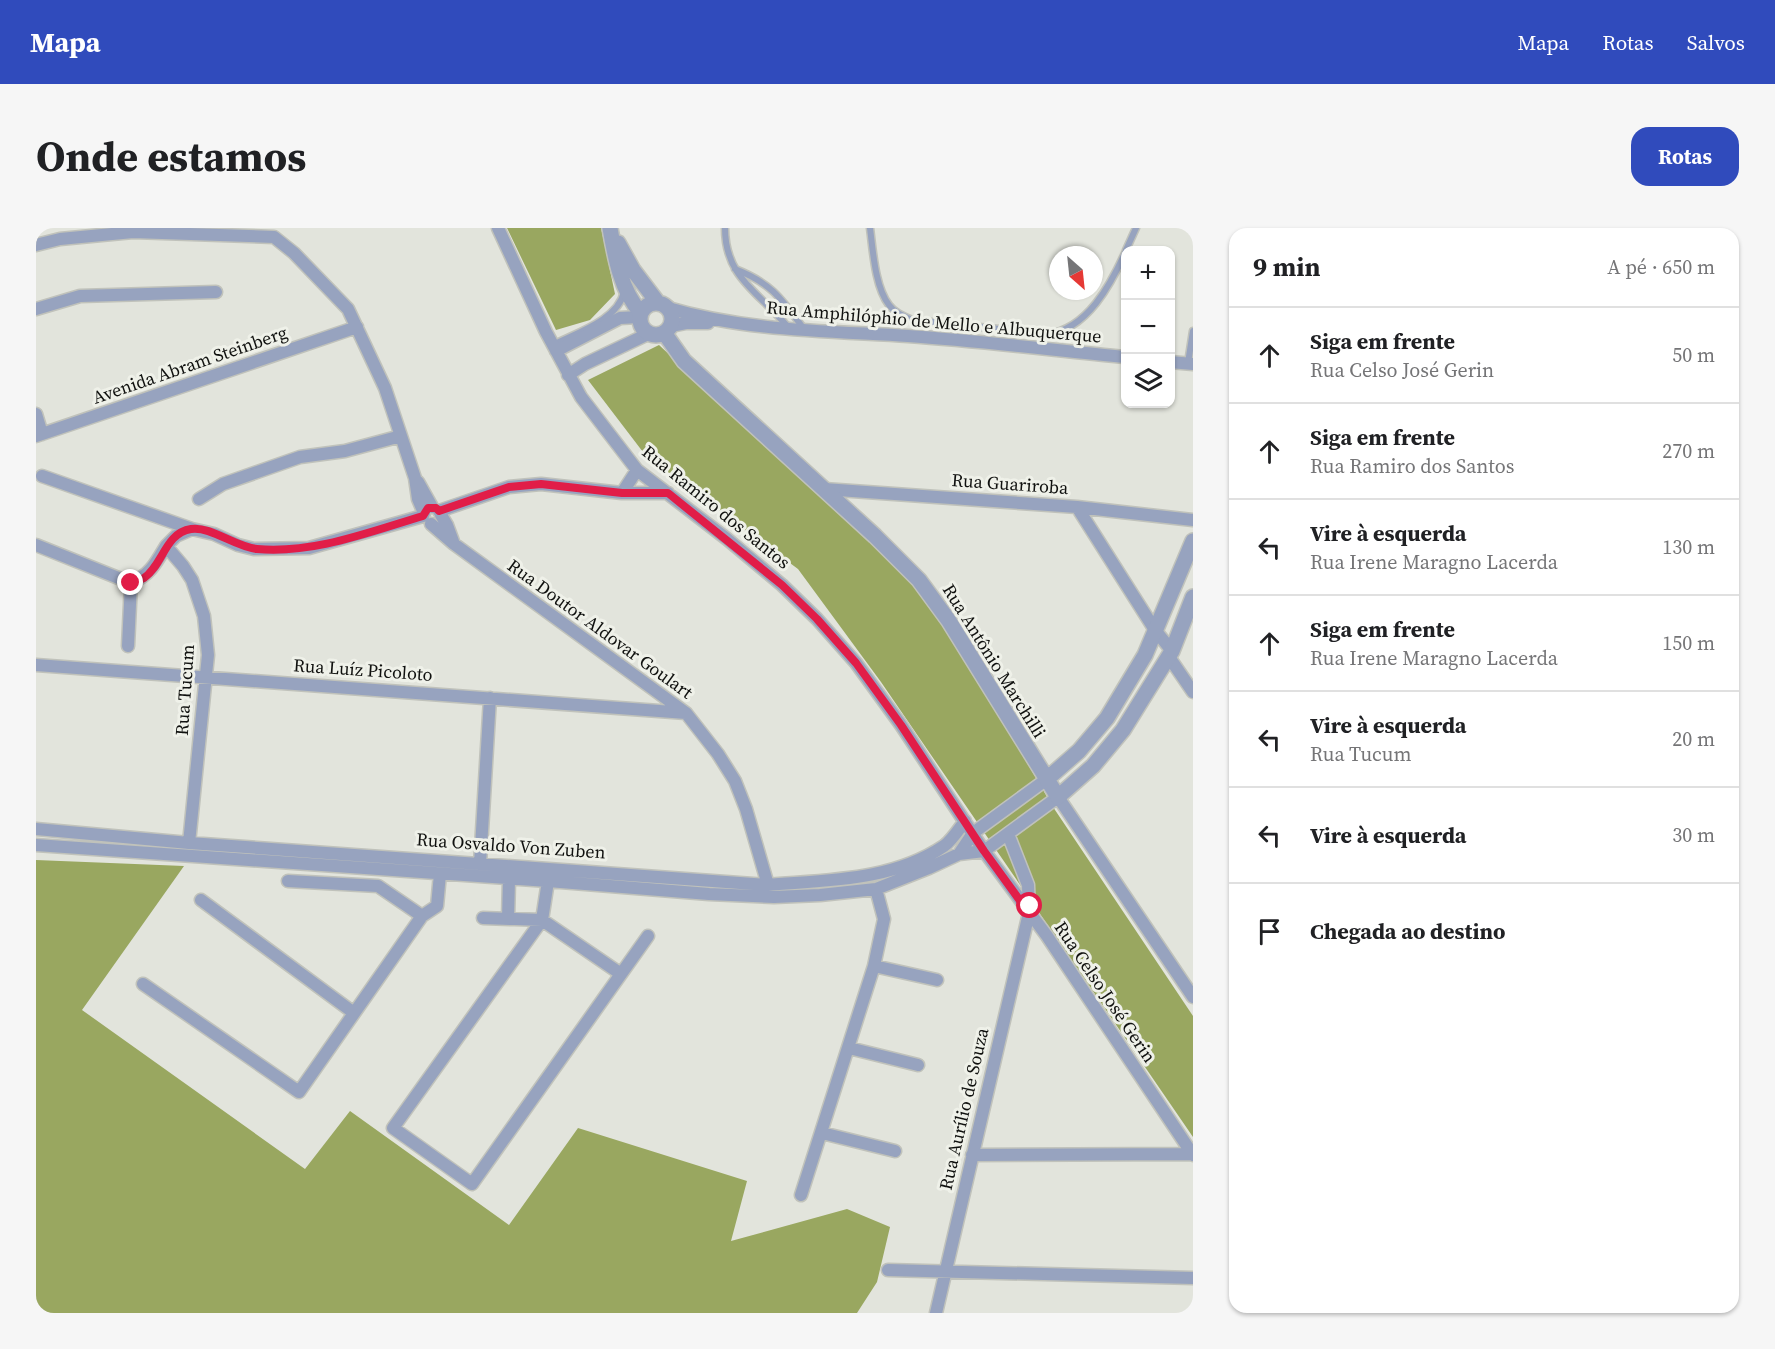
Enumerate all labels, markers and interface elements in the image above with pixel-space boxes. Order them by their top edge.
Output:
text: Mapa [30,23,101,61]
text: Mapa [1518,28,1569,57]
text: Rotas [1602,28,1654,57]
text: Salvos [1687,28,1745,57]
text: Onde estamos [36,127,306,185]
button: Rotas [1631,127,1739,186]
north arrow [1049,246,1103,300]
map controls [1121,246,1175,408]
button: + [1121,246,1175,300]
text: 9 min [1253,249,1320,285]
text: A pé · 650 m [1607,253,1715,281]
street label: Rua Amphilóphio de Mello e Albuquerque [765,294,1103,349]
button: − [1121,300,1175,354]
street label: Avenida Abram Steinberg [89,319,291,410]
text: Siga em frente [1310,326,1455,356]
icon: ahead [1253,339,1286,372]
text: 50 m [1672,341,1715,369]
button: layers [1121,354,1175,408]
text: Rua Celso José Gerin [1310,356,1494,384]
text: Siga em frente [1310,422,1455,452]
icon: ahead [1253,435,1286,468]
text: 270 m [1662,437,1715,465]
street label: Rua Ramiro dos Santos [637,439,796,574]
text: Rua Ramiro dos Santos [1310,452,1514,480]
street label: Rua Guariroba [951,467,1070,500]
text: Vire à esquerda [1310,518,1466,548]
icon: left [1253,531,1286,564]
text: 130 m [1662,533,1715,561]
text: Rua Irene Maragno Lacerda [1310,548,1558,576]
street label: Rua Doutor Aldovar Goulart [503,553,698,704]
route end [117,569,143,595]
street label: Rua Antônio Marchilli [937,579,1052,743]
text: Siga em frente [1310,614,1455,644]
icon: ahead [1253,627,1286,660]
text: 150 m [1662,629,1715,657]
street label: Rua Tucum [169,644,200,736]
text: Rua Irene Maragno Lacerda [1310,644,1558,672]
street label: Rua Luíz Picoloto [293,652,434,687]
text: Vire à esquerda [1310,710,1466,740]
icon: left [1253,723,1286,756]
text: 20 m [1672,725,1715,753]
text: Rua Tucum [1310,740,1411,768]
icon: left [1253,819,1286,852]
text: Vire à esquerda [1310,820,1466,850]
text: 30 m [1672,821,1715,849]
street label: Rua Osvaldo Von Zuben [416,826,607,865]
route start [1016,892,1042,918]
icon: arrive [1253,915,1286,948]
street label: Rua Celso José Gerin [1049,916,1162,1067]
text: Chegada ao destino [1310,916,1505,946]
street label: Rua Aurílio de Souza [933,1025,995,1192]

